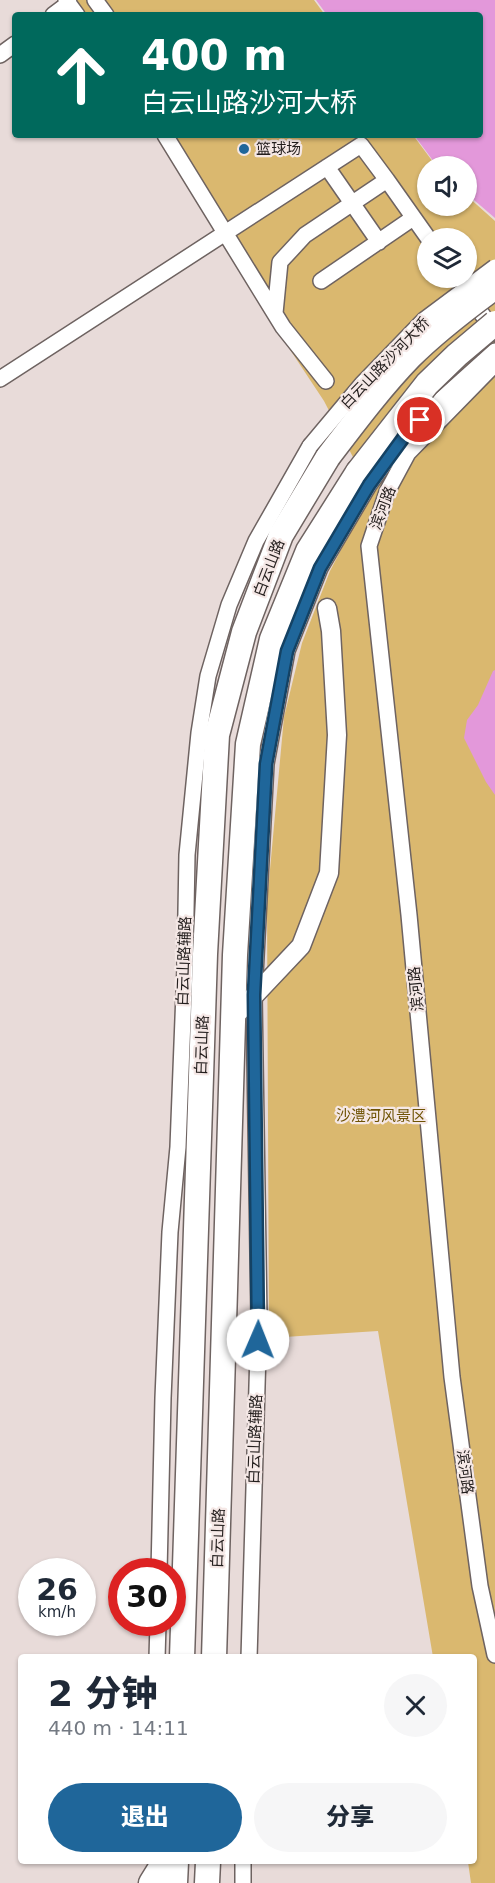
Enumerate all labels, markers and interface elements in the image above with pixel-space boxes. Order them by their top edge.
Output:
text: 400 m [141,31,287,80]
icon: ahead [42,36,120,114]
text: 白云山路沙河大桥 [141,87,357,118]
place label: 篮球场 [256,140,301,158]
marker: 篮球场 [237,142,251,156]
map controls [417,156,477,288]
button: sound [417,156,477,216]
button: layers [417,228,477,288]
street label: 白云山路沙河大桥 [337,314,433,412]
pin [394,394,445,445]
icon: arrive [403,403,436,436]
street label: 滨河路 [367,484,399,532]
street label: 白云山路 [250,537,288,599]
street label: 白云山路辅路 [173,916,195,1006]
street label: 滨河路 [405,966,427,1012]
street label: 白云山路 [192,1015,212,1075]
park label: 沙澧河风景区 [336,1107,426,1125]
position arrow [226,1308,290,1372]
street label: 白云山路辅路 [244,1394,266,1484]
street label: 滨河路 [453,1449,477,1495]
street label: 白云山路 [208,1508,228,1568]
speed limit sign: 30 [108,1558,186,1636]
text: 26 [36,1572,78,1607]
text: km/h [38,1603,76,1621]
text: 2 分钟 [48,1673,158,1714]
button: close [384,1674,447,1737]
text: 440 m · 14:11 [48,1716,189,1740]
button: 退出 [48,1783,242,1852]
button: 分享 [254,1783,447,1852]

